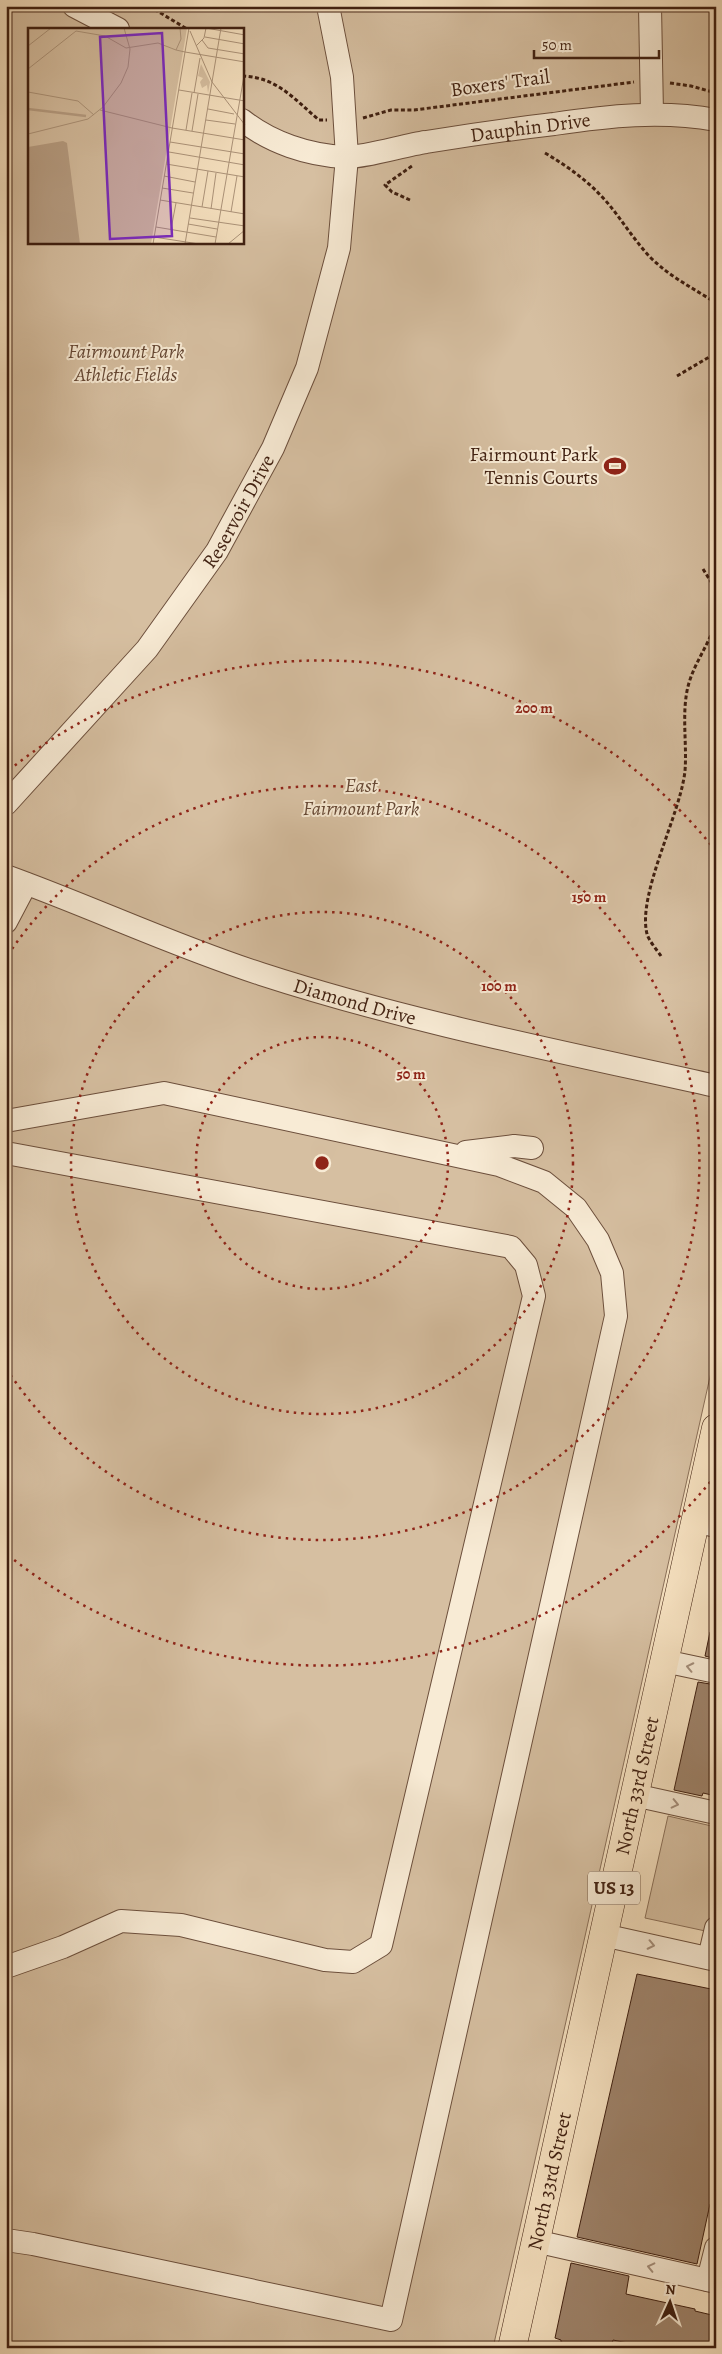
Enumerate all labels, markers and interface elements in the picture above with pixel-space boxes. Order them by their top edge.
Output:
inset map [28,28,244,244]
scale bar [534,28,660,60]
text: 50 m [542,35,572,55]
street label: Boxers' Trail [449,63,551,103]
street label: Dauphin Drive [468,106,592,148]
park label: Fairmount Park Athletic Fields [68,338,184,388]
place label: Fairmount Park Tennis Courts [470,441,598,491]
street label: Reservoir Drive [195,449,281,574]
sports icon: Fairmount Park Tennis Courts [602,453,628,479]
text: 200 m [515,698,553,718]
park label: East Fairmount Park [303,772,419,822]
text: 150 m [572,887,607,907]
street label: Diamond Drive [290,971,419,1031]
text: 100 m [481,976,517,996]
text: 50 m [396,1064,426,1084]
centre of rings [313,1154,331,1172]
one-way arrow [685,1662,694,1673]
street label: North 33rd Street [608,1714,665,1857]
one-way arrow [671,1798,680,1809]
road number: US 13 [588,1872,640,1905]
one-way arrow [647,1939,655,1950]
street label: North 33rd Street [521,2109,578,2253]
one-way arrow [647,2262,656,2273]
north arrow [644,2276,694,2326]
text: N [665,2280,676,2299]

